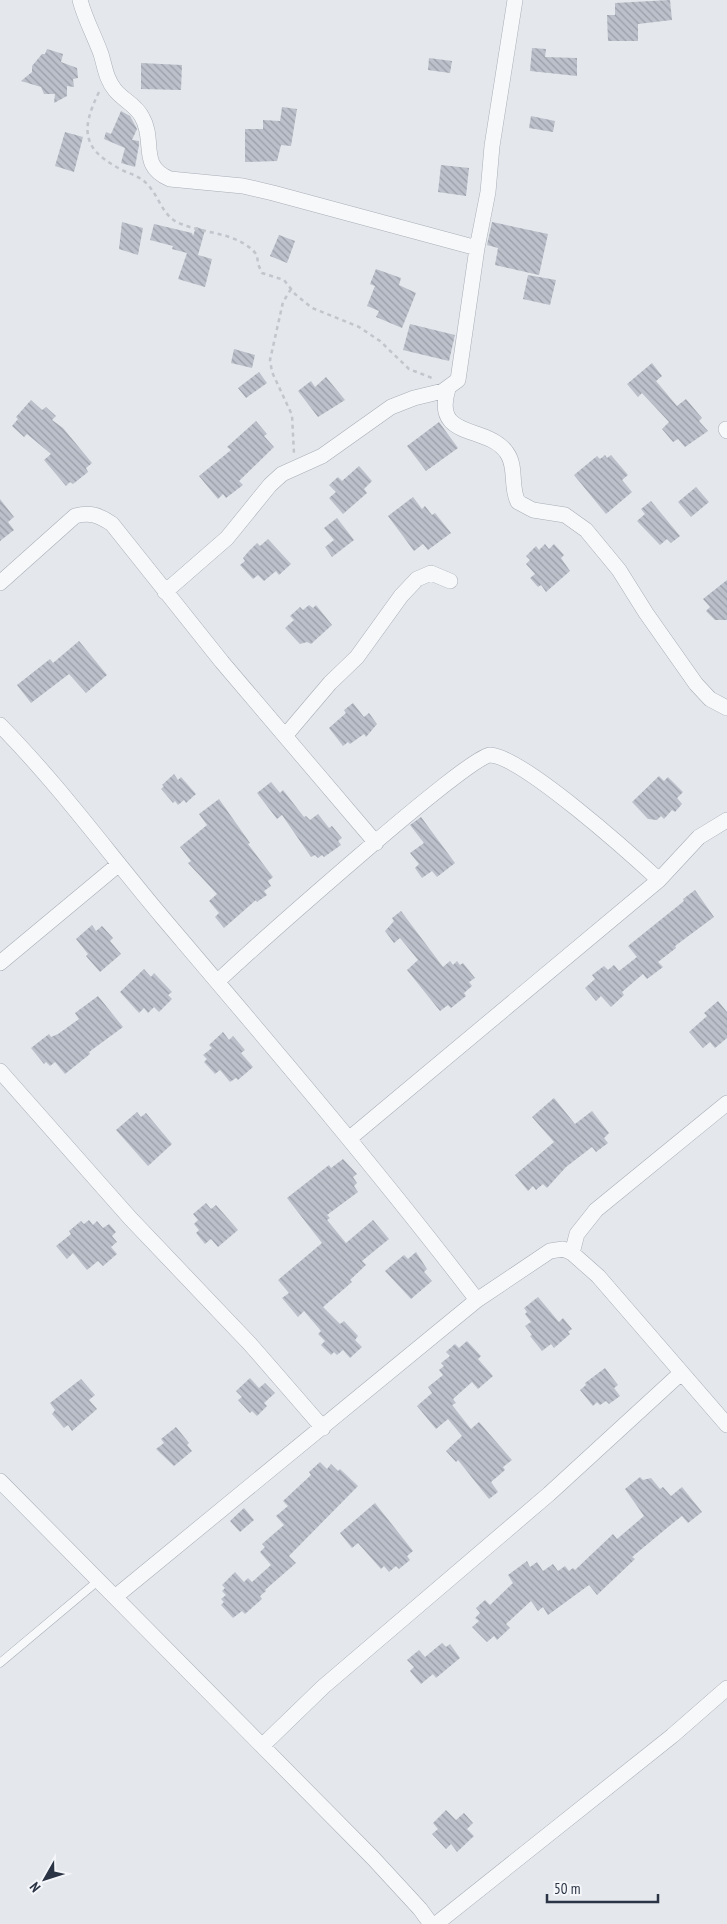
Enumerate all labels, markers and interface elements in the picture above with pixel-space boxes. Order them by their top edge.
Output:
north arrow [20,1854,70,1904]
scale bar [547,1872,658,1904]
text: N [26,1879,44,1896]
text: 50 m [554,1879,580,1898]

